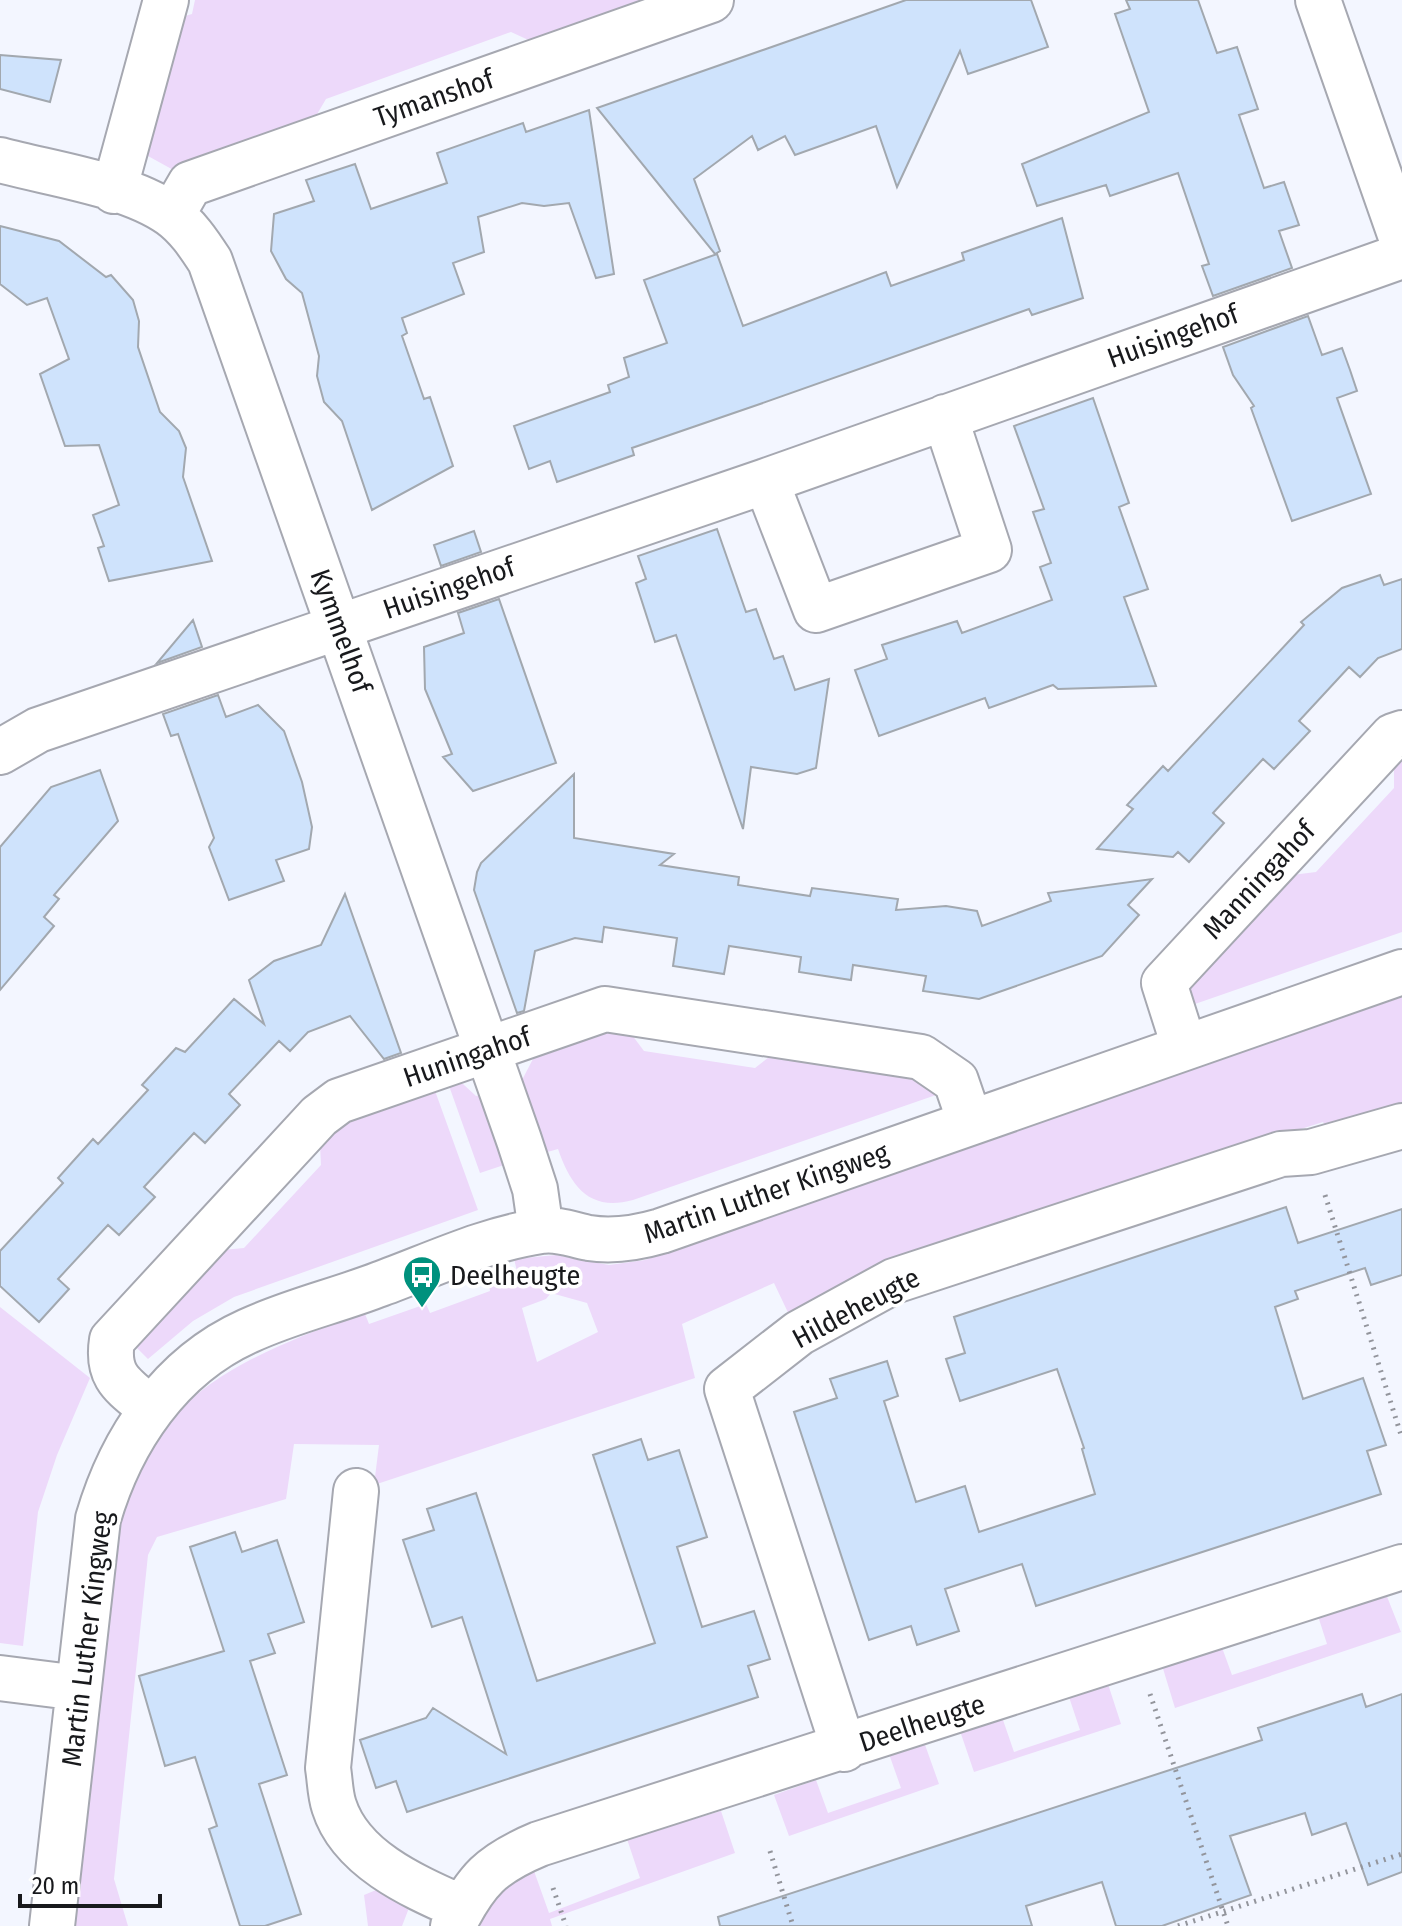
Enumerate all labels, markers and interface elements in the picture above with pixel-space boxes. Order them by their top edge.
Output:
street label: Tymanshof [370,61,500,134]
street label: Huisingehof [1103,296,1245,375]
street label: Huisingehof [379,549,521,626]
street label: Kymmelhof [303,565,379,700]
street label: Manningahof [1196,812,1324,946]
street label: Huningahof [399,1019,537,1094]
street label: Martin Luther Kingweg [639,1135,894,1250]
bus stop icon: Deelheugte [401,1254,443,1309]
place label: Deelheugte [450,1259,580,1292]
street label: Hildeheugte [787,1261,925,1355]
street label: Martin Luther Kingweg [55,1509,119,1768]
street label: Deelheugte [855,1687,989,1759]
scale bar [20,1858,160,1908]
text: 20 m [32,1872,79,1900]

